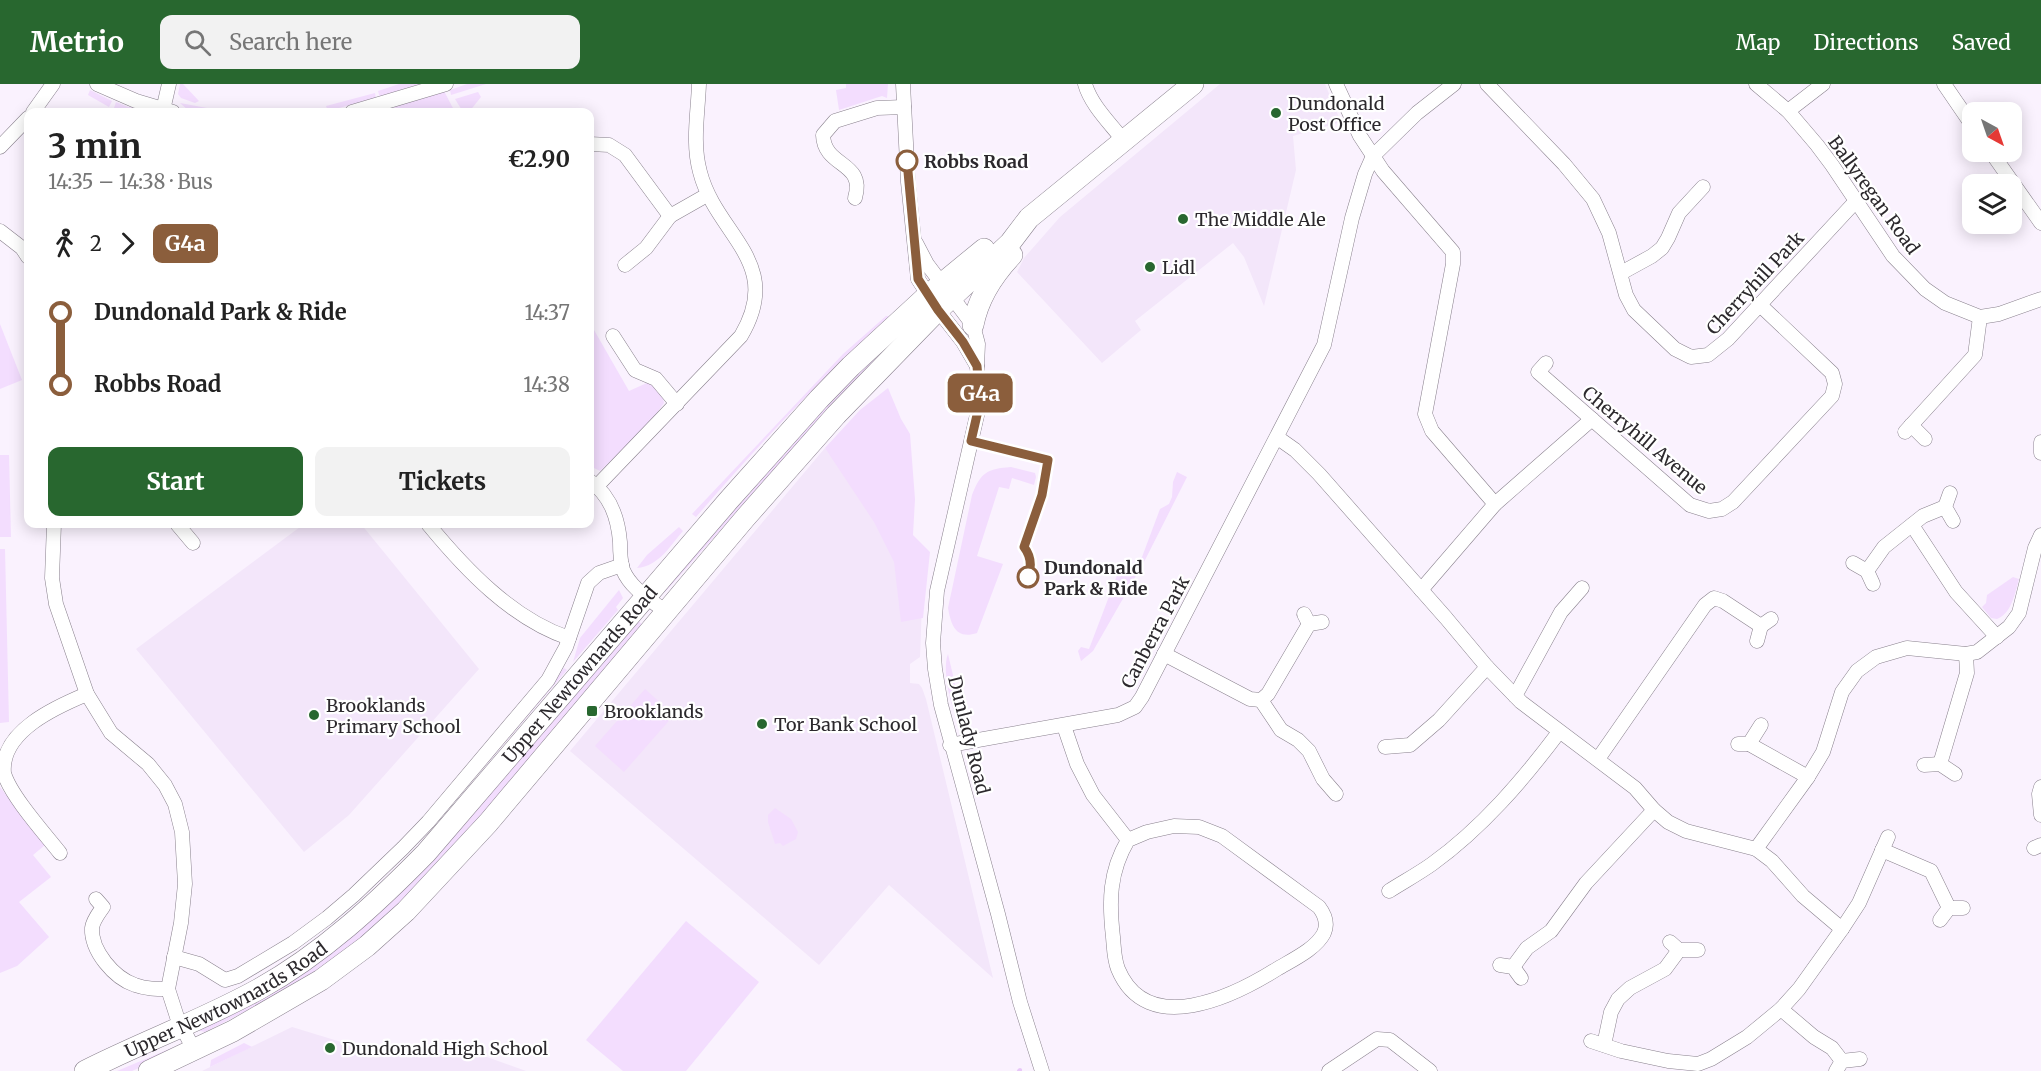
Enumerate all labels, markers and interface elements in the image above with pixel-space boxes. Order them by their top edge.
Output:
search box [160,15,580,69]
text: Metrio [30,24,124,60]
icon: search [181,26,214,59]
text: Search here [229,28,352,56]
text: Map [1736,29,1780,56]
text: Directions [1813,29,1918,56]
text: Saved [1951,29,2011,56]
place label: Dundonald Post Office [1288,92,1385,136]
north arrow [1962,102,2022,162]
map controls [1962,102,2022,234]
marker: Dundonald Post Office [1269,106,1283,120]
text: 3 min [48,126,141,167]
street label: Ballyregan Road [1823,131,1925,259]
text: €2.90 [508,145,570,173]
marker: Robbs Road [896,150,918,172]
place label: Robbs Road [924,150,1028,173]
text: 14:35 – 14:38 · Bus [48,169,213,194]
button: layers [1962,174,2022,234]
place label: The Middle Ale [1195,208,1326,231]
marker: The Middle Ale [1176,212,1190,226]
street label: Cherryhill Park [1701,226,1809,339]
icon: walk [48,227,81,260]
icon: forward [111,227,144,260]
text: G4a [165,230,206,257]
text: 2 [90,231,102,256]
place label: Lidl [1162,256,1196,279]
marker: Lidl [1143,260,1157,274]
text: Dundonald Park & Ride [94,298,347,326]
text: 14:37 [524,300,570,325]
text: Robbs Road [94,370,221,398]
text: 14:38 [523,372,570,397]
line badge: G4a [946,374,1014,412]
text: G4a [960,380,1000,407]
street label: Cherryhill Avenue [1578,381,1712,499]
button: Start [48,447,303,516]
button: Tickets [315,447,570,516]
place label: Dundonald Park & Ride [1044,556,1148,600]
marker: Dundonald Park & Ride [1017,566,1039,588]
street label: Canberra Park [1116,571,1195,692]
street label: Upper Newtownards Road [497,581,662,768]
street label: Dunlady Road [943,673,995,797]
place label: Brooklands Primary School [326,694,461,738]
place label: Brooklands [604,700,703,723]
marker: Brooklands [585,704,599,718]
marker: Brooklands Primary School [307,708,321,722]
place label: Tor Bank School [774,713,917,736]
marker: Tor Bank School [755,717,769,731]
street label: Upper Newtownards Road [121,936,332,1062]
place label: Dundonald High School [342,1037,549,1060]
marker: Dundonald High School [323,1041,337,1055]

